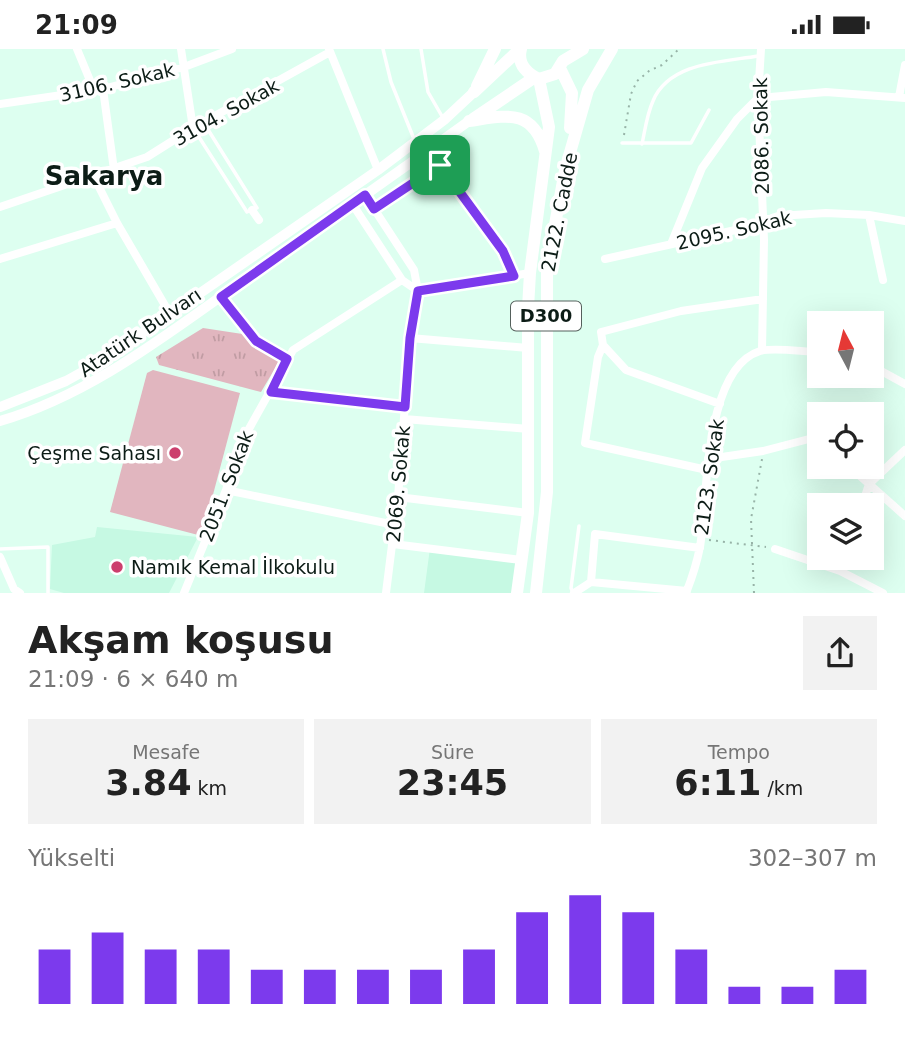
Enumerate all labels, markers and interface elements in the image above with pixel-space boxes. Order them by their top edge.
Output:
text: 21:09 [35,10,118,40]
street label: 3106. Sokak [57,58,177,106]
street label: 3104. Sokak [169,74,283,150]
street label: 2086. Sokak [749,77,773,195]
pin [410,135,470,195]
icon: arrive [421,146,459,184]
street label: 2122. Cadde [537,150,581,274]
district label: Sakarya [45,161,163,191]
street label: 2095. Sokak [674,206,794,254]
street label: Atatürk Bulvarı [75,283,205,381]
road number: D300 [511,302,581,331]
north arrow [807,311,884,389]
map controls [807,311,884,570]
button: locate [807,402,884,479]
street label: 2123. Sokak [690,417,728,537]
street label: 2069. Sokak [382,425,414,543]
street label: 2051. Sokak [195,427,257,545]
place label: Çeşme Sahası [27,442,161,464]
marker: Çeşme Sahası [167,445,183,461]
button: layers [807,493,884,570]
place label: Namık Kemal İlkokulu [131,556,335,578]
marker: Namık Kemal İlkokulu [109,559,125,575]
button: share [803,616,877,690]
text: Akşam koşusu [28,618,333,662]
text: 21:09 · 6 × 640 m [28,666,238,692]
text: Mesafe [132,741,200,763]
text: Süre [431,741,474,763]
text: Tempo [708,741,770,763]
text: 3.84 [105,763,192,803]
text: 23:45 [397,763,508,803]
text: 6:11 [674,763,761,803]
text: km [192,777,227,799]
text: /km [761,777,803,799]
text: Yükselti [28,845,115,871]
text: 302–307 m [748,845,877,871]

